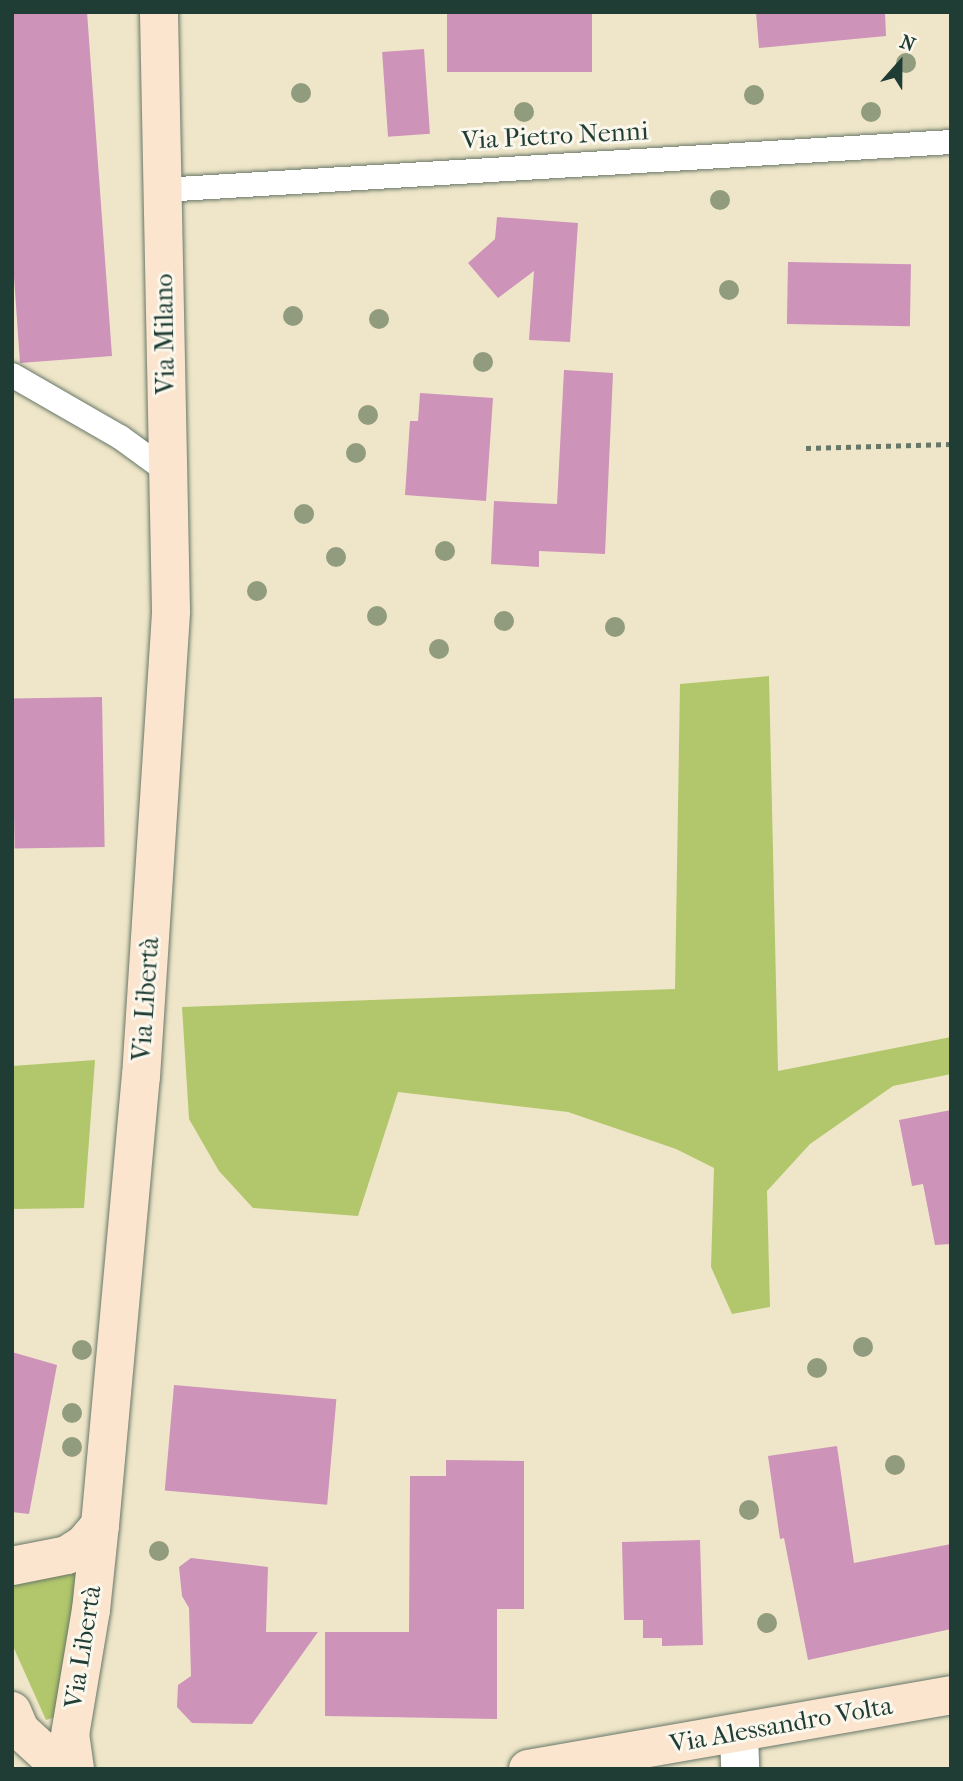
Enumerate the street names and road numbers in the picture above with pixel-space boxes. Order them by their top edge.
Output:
street label: Via Pietro Nenni [461,116,649,156]
street label: Via Milano [148,273,182,395]
street label: Via Libertà [126,936,166,1062]
street label: Via Libertà [58,1583,108,1711]
street label: Via Alessandro Volta [667,1690,895,1760]

